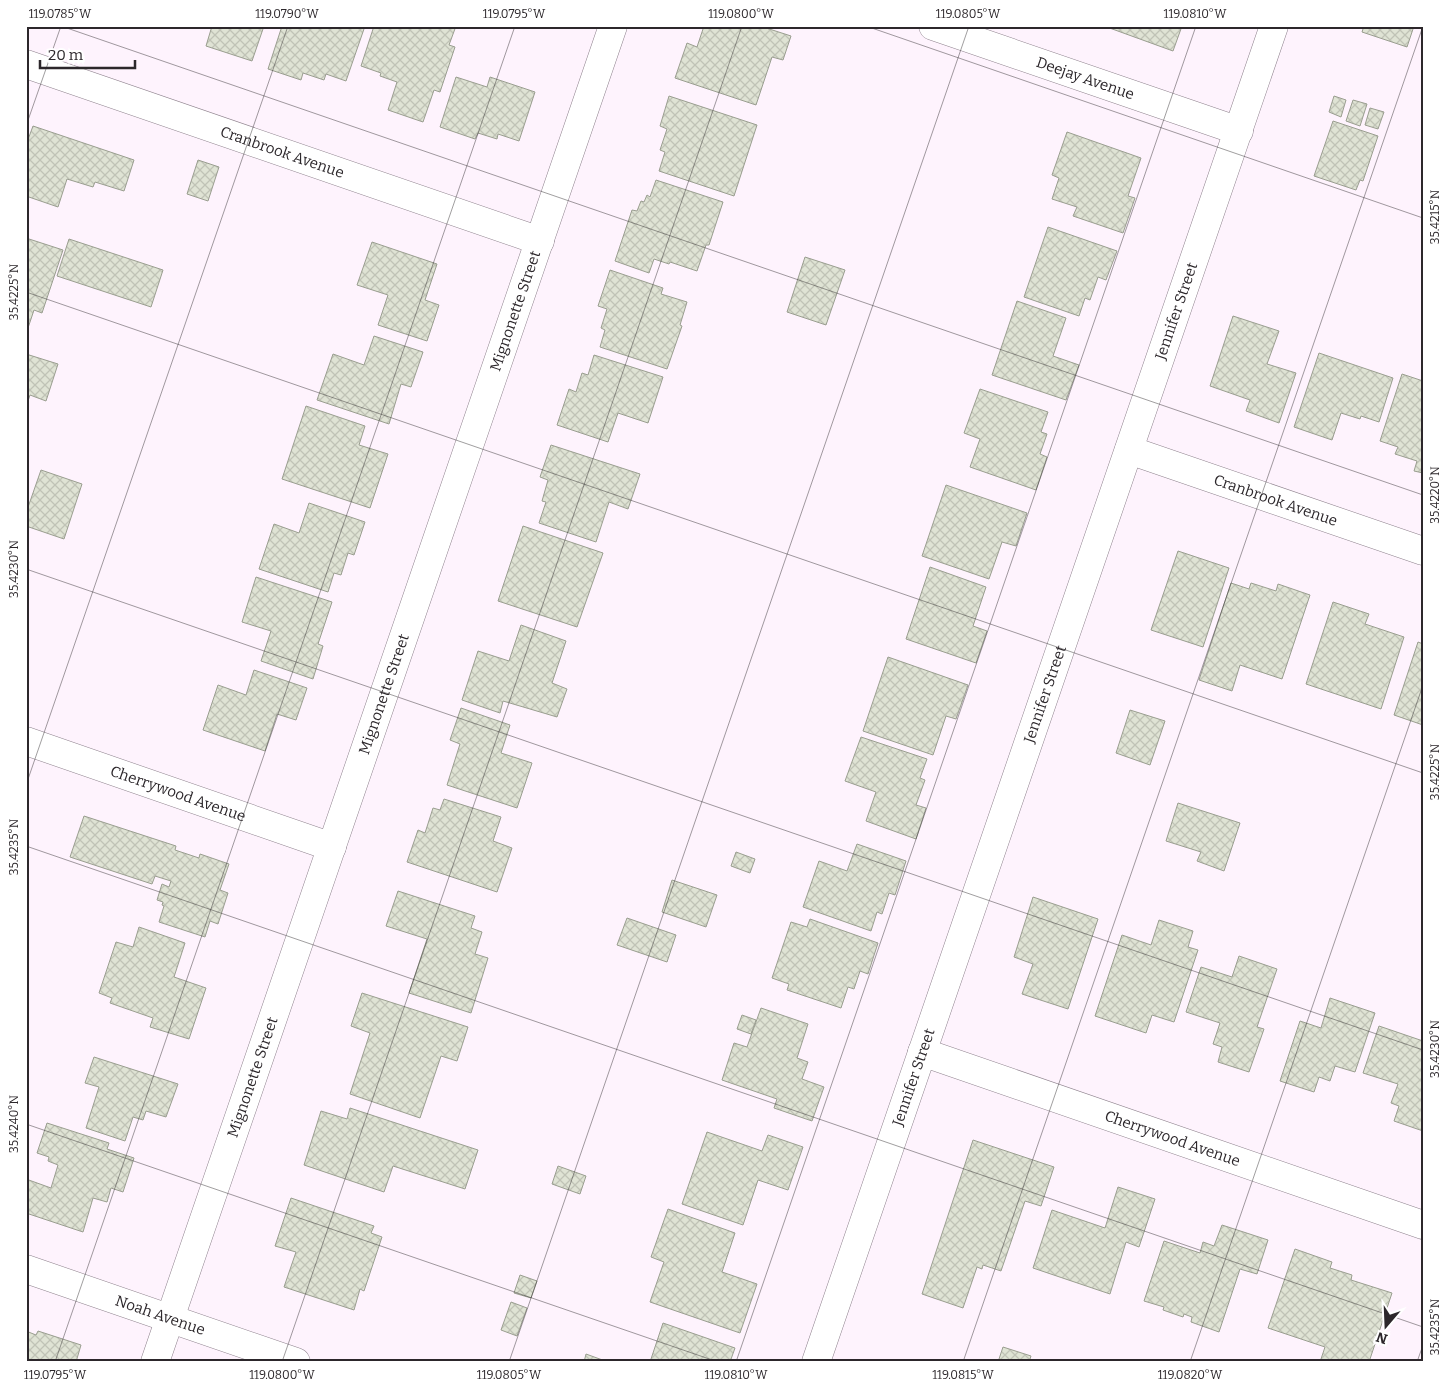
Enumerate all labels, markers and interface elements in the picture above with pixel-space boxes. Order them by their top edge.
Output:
text: 119.0785°W [29,7,92,21]
text: 119.0790°W [255,7,320,21]
text: 119.0795°W [483,7,546,21]
text: 119.0800°W [708,7,775,21]
text: 119.0805°W [936,7,1001,21]
text: 119.0810°W [1164,7,1227,21]
scale bar [40,38,135,70]
text: 20 m [48,46,84,64]
street label: Deejay Avenue [1034,53,1137,103]
street label: Cranbrook Avenue [218,123,346,182]
text: 35.4215°N [1428,189,1442,244]
street label: Mignonette Street [486,248,544,374]
street label: Jennifer Street [1151,259,1201,363]
text: 35.4225°N [7,263,21,320]
text: 35.4220°N [1428,466,1442,524]
street label: Cranbrook Avenue [1211,471,1340,530]
text: 35.4230°N [7,540,21,598]
street label: Mignonette Street [355,631,413,757]
street label: Jennifer Street [1020,643,1070,746]
text: 35.4225°N [1428,743,1442,800]
street label: Cherrywood Avenue [108,762,248,825]
text: 35.4235°N [7,818,21,875]
street label: Mignonette Street [224,1014,282,1140]
text: 35.4230°N [1428,1020,1442,1078]
street label: Jennifer Street [888,1026,939,1129]
text: 35.4240°N [7,1094,21,1153]
street label: Cherrywood Avenue [1102,1107,1243,1170]
street label: Noah Avenue [113,1291,207,1339]
text: 35.4235°N [1428,1298,1442,1355]
north arrow [1362,1300,1412,1350]
text: N [1374,1328,1390,1348]
text: 119.0795°W [24,1368,87,1382]
text: 119.0800°W [249,1368,316,1382]
text: 119.0805°W [477,1368,542,1382]
text: 119.0810°W [705,1368,768,1382]
text: 119.0815°W [932,1368,994,1382]
text: 119.0820°W [1158,1368,1223,1382]

